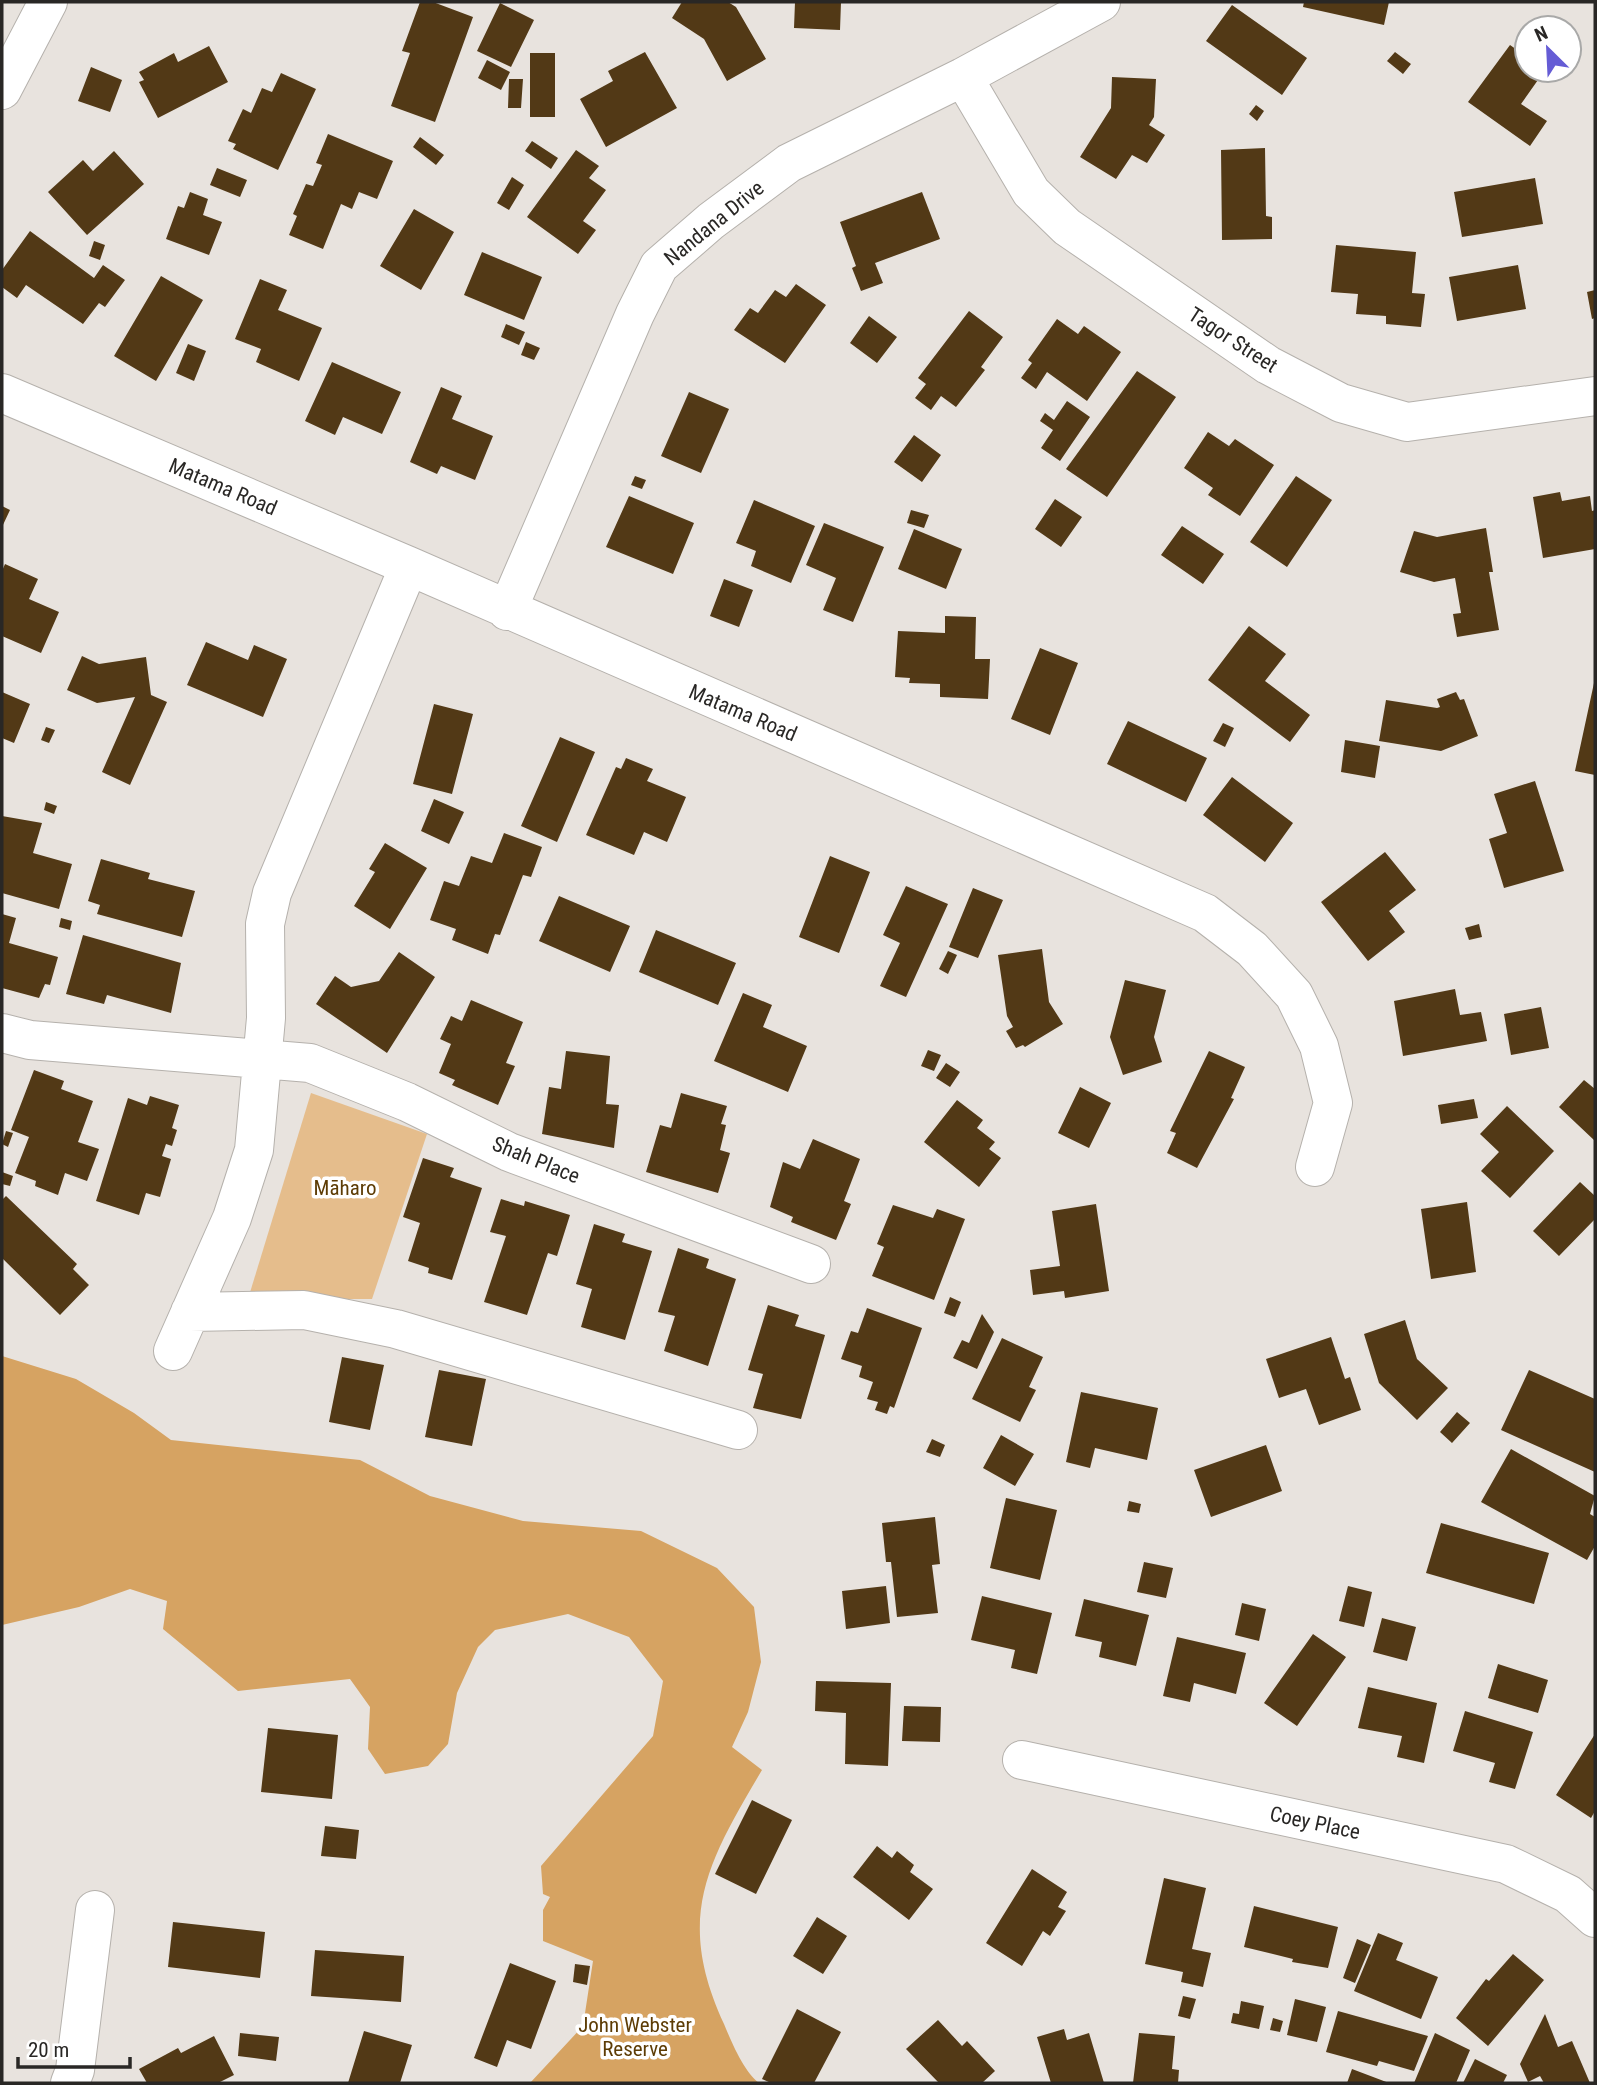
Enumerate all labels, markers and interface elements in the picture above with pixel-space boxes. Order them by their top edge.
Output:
north arrow [1513,14,1583,84]
text: N [1531,21,1551,47]
street label: Nandana Drive [660,176,769,270]
street label: Tagor Street [1184,302,1282,378]
street label: Matama Road [165,453,281,521]
street label: Matama Road [685,679,801,747]
street label: Shah Place [489,1132,583,1188]
park label: Māharo [314,1176,376,1200]
street label: Coey Place [1268,1802,1363,1844]
park label: John Webster Reserve [578,2013,692,2061]
scale bar [18,2025,130,2070]
text: 20 m [28,2038,69,2062]

